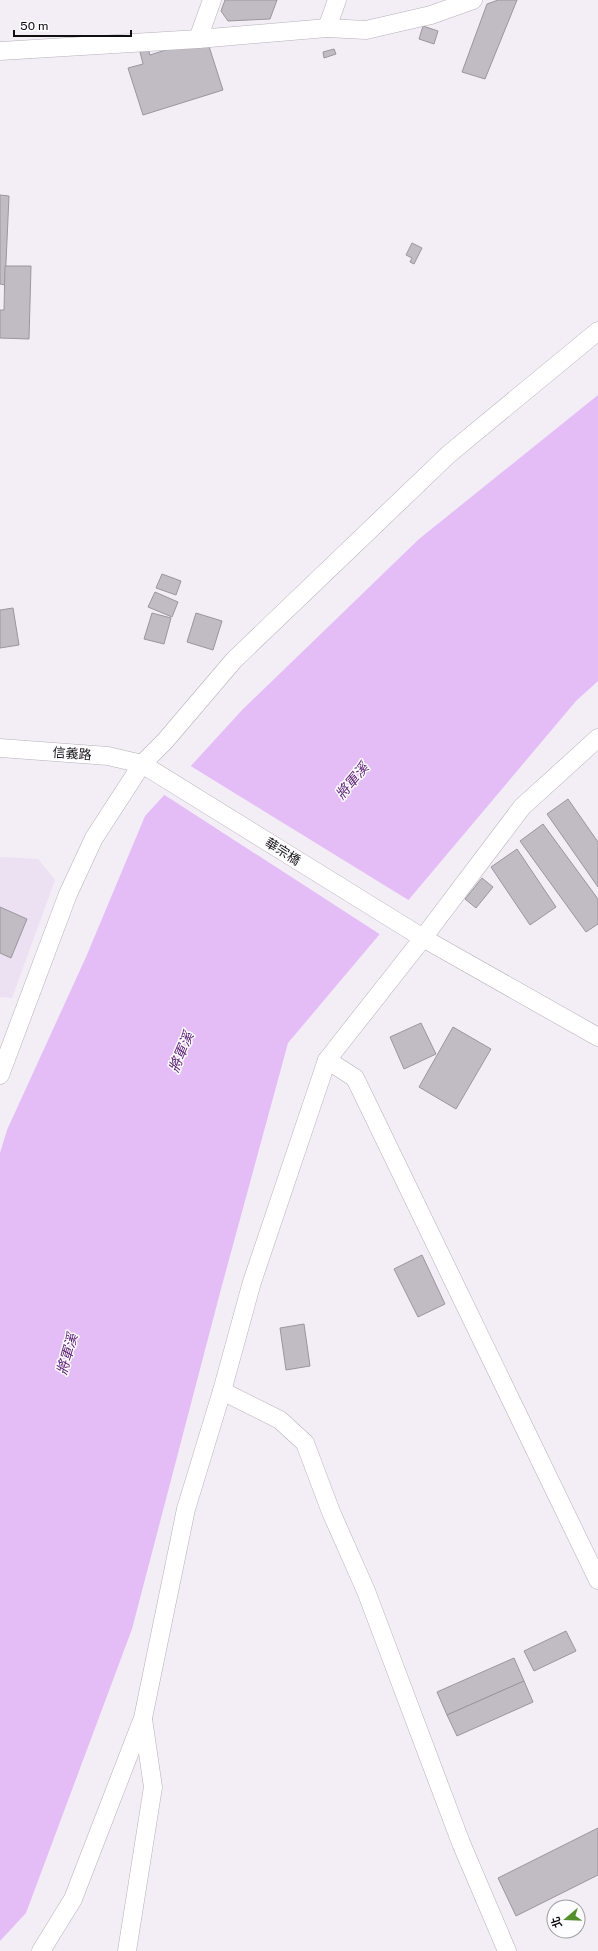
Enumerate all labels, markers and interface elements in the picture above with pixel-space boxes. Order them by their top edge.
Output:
scale bar [14,12,131,38]
text: 50 m [20,19,48,33]
street label: 信義路 [52,745,92,762]
water label: 將軍溪 [332,758,373,802]
street label: 華宗橋 [262,835,303,868]
water label: 將軍溪 [165,1028,197,1074]
water label: 將軍溪 [54,1330,81,1376]
north arrow [546,1899,586,1939]
text: 北 [549,1915,564,1929]

